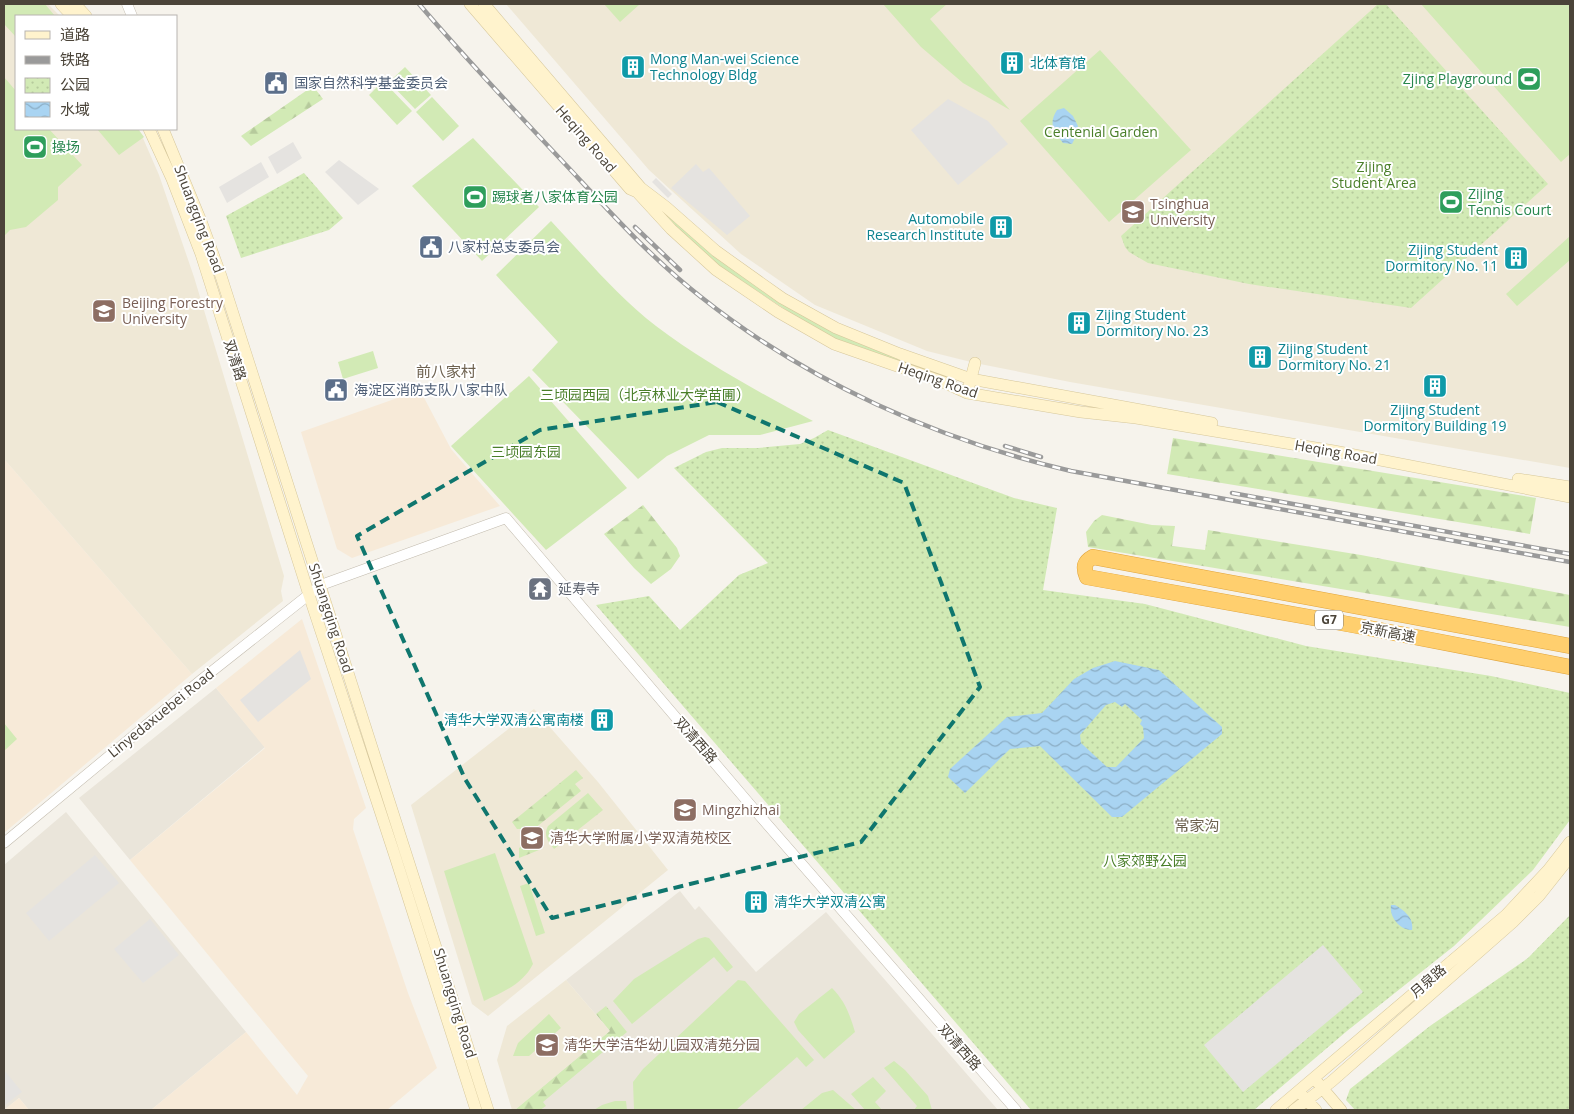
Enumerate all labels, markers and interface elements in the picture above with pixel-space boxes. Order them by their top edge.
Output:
legend [15,15,178,130]
text: 道路 [60,24,90,44]
text: 铁路 [60,49,90,69]
place label: Mong Man-wei Science Technology Bldg [650,49,799,84]
building icon: 北体育馆 [999,50,1025,76]
place label: 北体育馆 [1030,53,1086,72]
building icon: Mong Man-wei Science Technology Bldg [620,54,646,80]
sports icon: Zjing Playground [1516,66,1542,92]
place label: Zjing Playground [1403,69,1512,88]
public building icon: 国家自然科学基金委员会 [263,70,289,96]
place label: 国家自然科学基金委员会 [294,73,448,92]
text: 公园 [60,74,90,94]
text: 水域 [60,99,90,119]
street label: Heqing Road [552,101,621,176]
park label: Centenial Garden [1044,122,1158,141]
sports icon: 操场 [22,134,48,160]
place label: 操场 [52,137,80,156]
park label: Zijing Student Area [1331,157,1417,192]
street label: Shuangqing Road [170,162,229,276]
sports icon: 踢球者八家体育公园 [462,184,488,210]
place label: Zijing Tennis Court [1468,184,1551,219]
place label: 踢球者八家体育公园 [492,187,618,206]
sports icon: Zijing Tennis Court [1438,189,1464,215]
place label: Tsinghua University [1150,194,1216,229]
school or university icon: Tsinghua University [1120,199,1146,225]
place label: Automobile Research Institute [866,209,984,244]
building icon: Automobile Research Institute [988,214,1014,240]
public building icon: 八家村总支委员会 [418,234,444,260]
place label: 八家村总支委员会 [448,237,560,256]
place label: Zijing Student Dormitory No. 11 [1385,240,1498,275]
building icon: Zijing Student Dormitory No. 11 [1503,245,1529,271]
place label: Beijing Forestry University [122,293,224,328]
school or university icon: Beijing Forestry University [91,298,117,324]
place label: Zijing Student Dormitory No. 23 [1096,305,1209,340]
building icon: Zijing Student Dormitory No. 23 [1066,310,1092,336]
street label: 双清路 [220,337,251,383]
place label: Zijing Student Dormitory No. 21 [1278,339,1391,374]
building icon: Zijing Student Dormitory No. 21 [1247,344,1273,370]
street label: Heqing Road [896,357,981,402]
district label: 前八家村 [416,361,476,381]
building icon: Zijing Student Dormitory Building 19 [1422,373,1448,399]
public building icon: 海淀区消防支队八家中队 [323,377,349,403]
place label: 海淀区消防支队八家中队 [354,380,508,399]
park label: 三顷园西园（北京林业大学苗圃） [540,385,750,404]
place label: Zijing Student Dormitory Building 19 [1363,400,1507,435]
street label: Heqing Road [1293,435,1379,468]
park label: 三顷园东园 [491,442,561,461]
street label: Shuangqing Road [305,561,358,675]
temple icon: 延寿寺 [527,576,553,602]
place label: 延寿寺 [558,579,600,598]
road number: G7 [1315,610,1343,630]
street label: 京新高速 [1359,617,1417,646]
street label: Linyedaxuebei Road [104,664,218,761]
building icon: 清华大学双清公寓南楼 [589,707,615,733]
place label: 清华大学双清公寓南楼 [444,710,584,729]
street label: 双清西路 [671,712,722,767]
school or university icon: Mingzhizhai [672,797,698,823]
place label: Mingzhizhai [702,800,779,819]
district label: 常家沟 [1174,815,1220,835]
school or university icon: 清华大学附属小学双清苑校区 [519,825,545,851]
place label: 清华大学附属小学双清苑校区 [550,828,732,847]
park label: 八家郊野公园 [1103,851,1187,870]
building icon: 清华大学双清公寓 [743,889,769,915]
place label: 清华大学双清公寓 [774,892,886,911]
street label: Shuangqing Road [430,945,481,1060]
street label: 月泉路 [1406,960,1450,1002]
street label: 双清西路 [935,1019,986,1074]
school or university icon: 清华大学洁华幼儿园双清苑分园 [534,1032,560,1058]
place label: 清华大学洁华幼儿园双清苑分园 [564,1035,760,1054]

